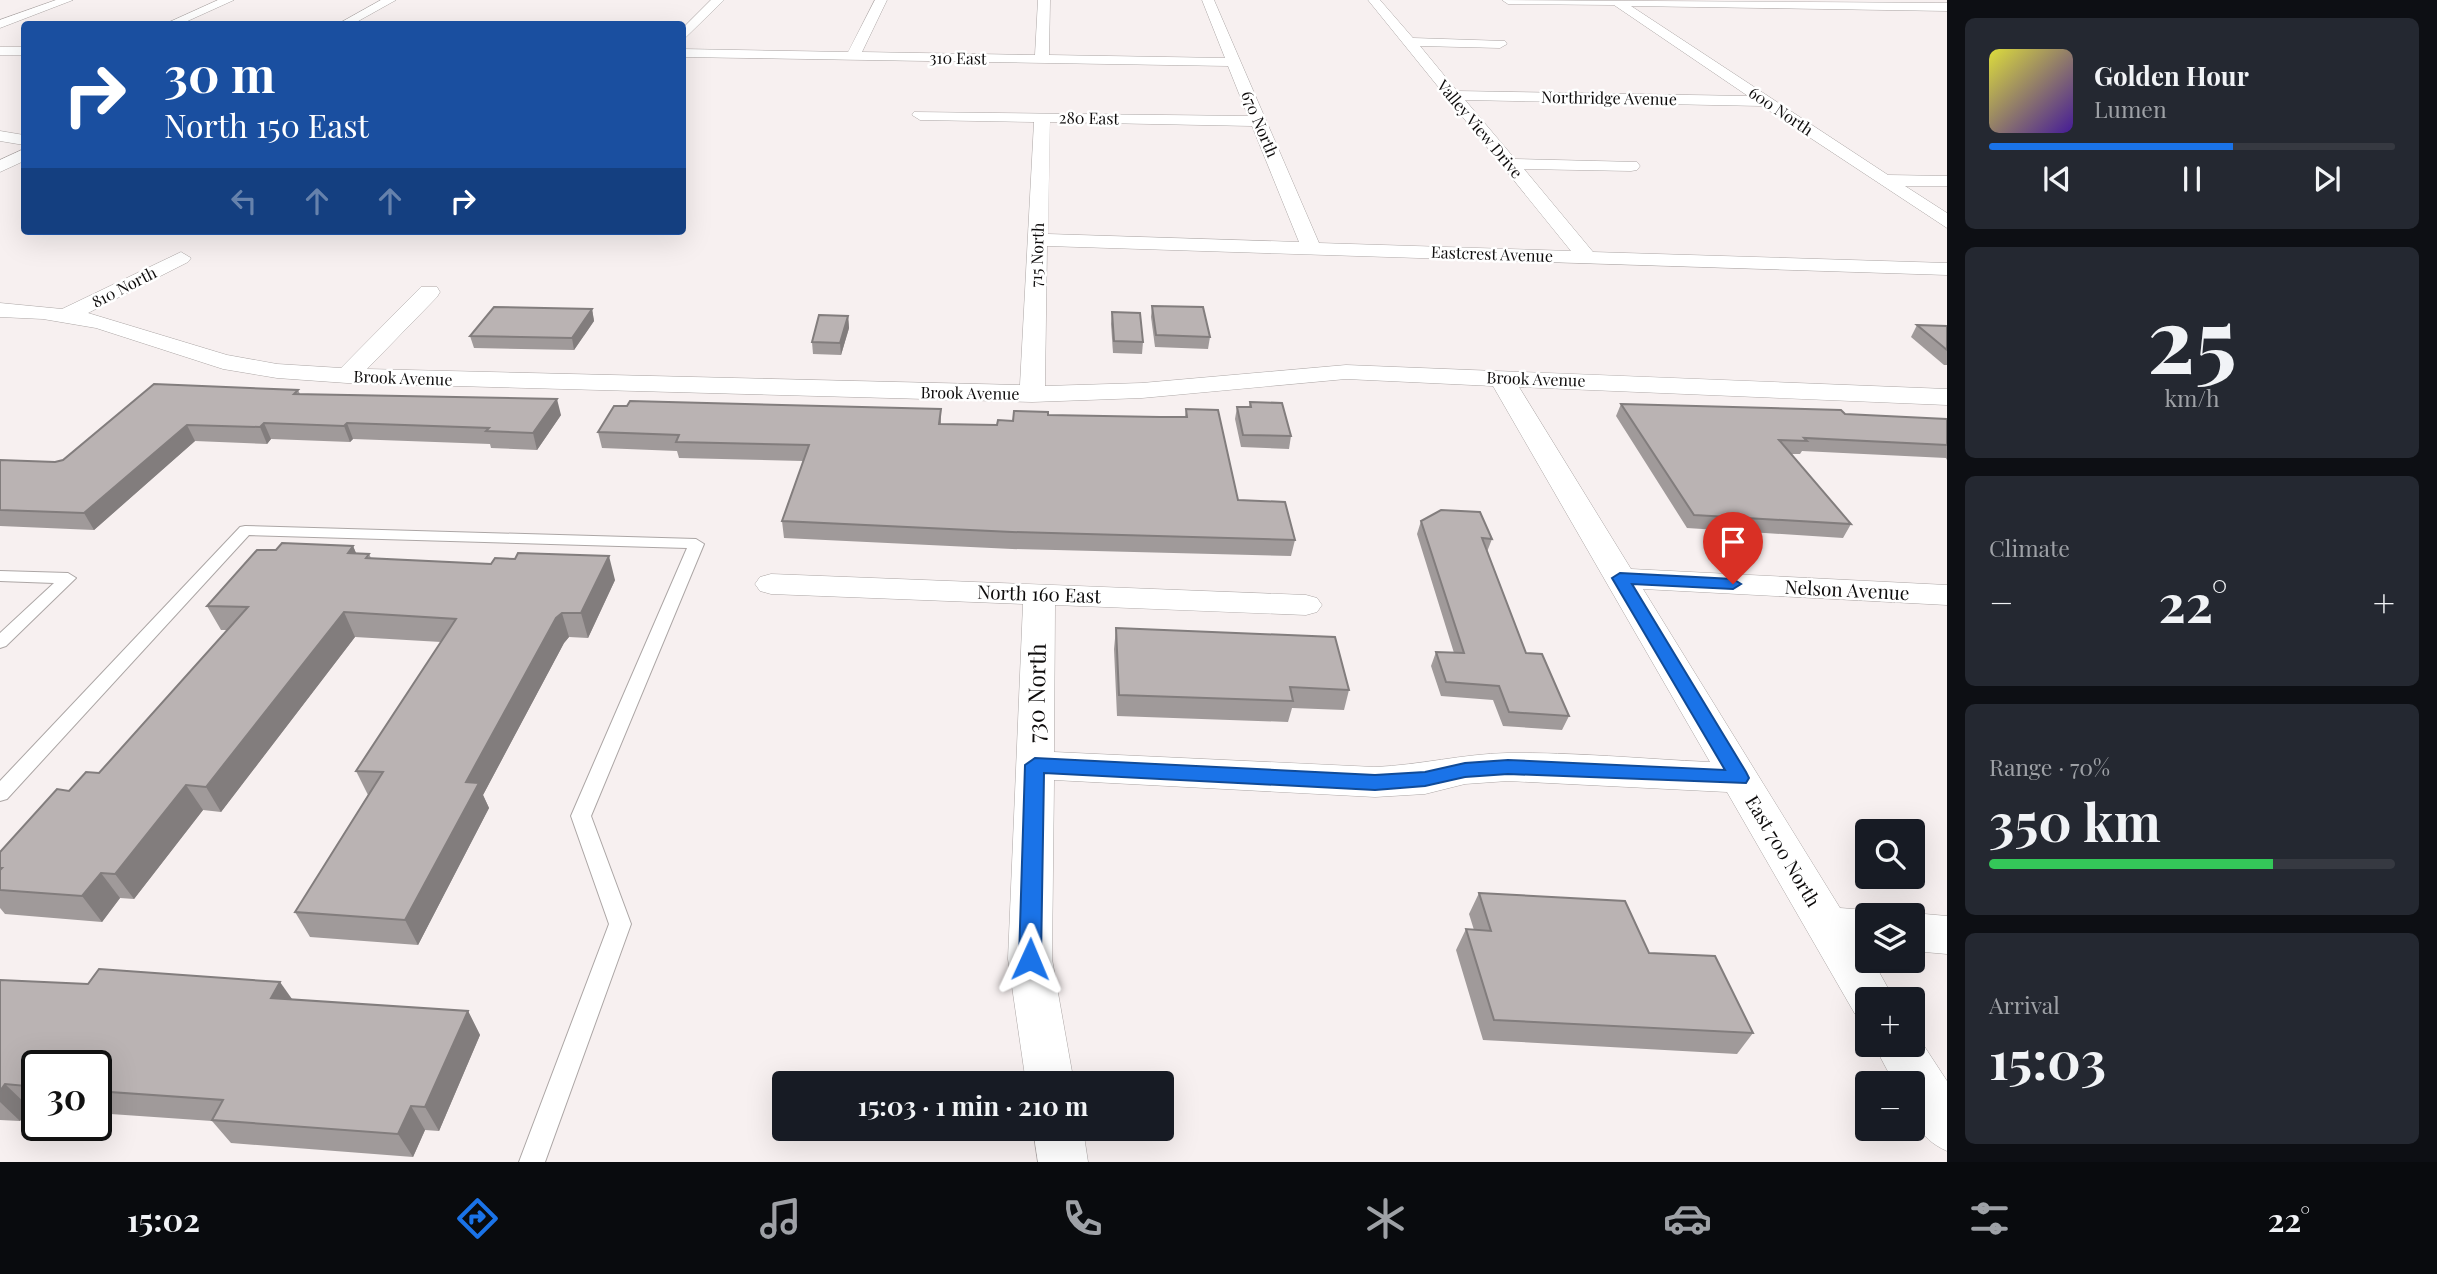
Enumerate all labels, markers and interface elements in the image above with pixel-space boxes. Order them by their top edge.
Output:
text: 30 m [164,40,275,105]
street label: 310 East [929,47,987,69]
icon: right [49,49,140,140]
text: Golden Hour [2094,58,2249,93]
street label: Valley View Drive [1432,74,1528,182]
street label: 600 North [1745,81,1818,140]
street label: Northridge Avenue [1541,86,1677,109]
street label: 670 North [1237,87,1284,161]
text: Lumen [2094,93,2167,124]
text: North 150 East [164,103,369,146]
street label: 280 East [1059,106,1120,129]
icon: previous [2038,160,2076,198]
icon: pause [2173,160,2211,198]
icon: next [2308,160,2346,198]
icon: left [225,182,263,220]
icon: ahead [298,182,336,220]
icon: ahead [371,182,409,220]
icon: right [444,182,482,220]
street label: 715 North [1025,222,1048,288]
street label: Eastcrest Avenue [1431,241,1553,266]
street label: 810 North [88,261,160,312]
text: 25 [2147,276,2237,397]
street label: Brook Avenue [353,365,453,390]
street label: Brook Avenue [1486,366,1586,391]
street label: Brook Avenue [920,381,1020,404]
text: km/h [2164,382,2220,413]
pin [1703,512,1763,584]
icon: arrive [1714,523,1752,561]
text: Climate [1989,532,2070,563]
text: 22° [2159,567,2228,636]
street label: Nelson Avenue [1784,573,1910,605]
text: − [1989,576,2014,627]
text: + [2373,576,2395,627]
street label: North 160 East [977,578,1102,608]
street label: 730 North [1019,642,1052,743]
text: Range · 70% [1989,751,2110,782]
text: 350 km [1989,786,2161,855]
street label: East 700 North [1740,790,1827,911]
map controls [1855,819,1925,1141]
button: search [1855,819,1925,889]
button: layers [1855,903,1925,973]
position arrow [993,922,1067,996]
button: + [1855,987,1925,1057]
text: Arrival [1989,989,2060,1020]
text: 15:03 [1989,1024,2106,1093]
speed limit sign: 30 [21,1050,112,1141]
button: − [1855,1071,1925,1141]
text: 15:03 · 1 min · 210 m [858,1088,1088,1123]
icon: directions [453,1194,502,1243]
icon: music [756,1194,805,1243]
icon: phone [1058,1194,1107,1243]
icon: climate [1361,1194,1410,1243]
icon: car [1663,1194,1712,1243]
icon: filters [1965,1194,2014,1243]
text: 15:02 [127,1197,200,1240]
text: 22° [2268,1197,2310,1240]

